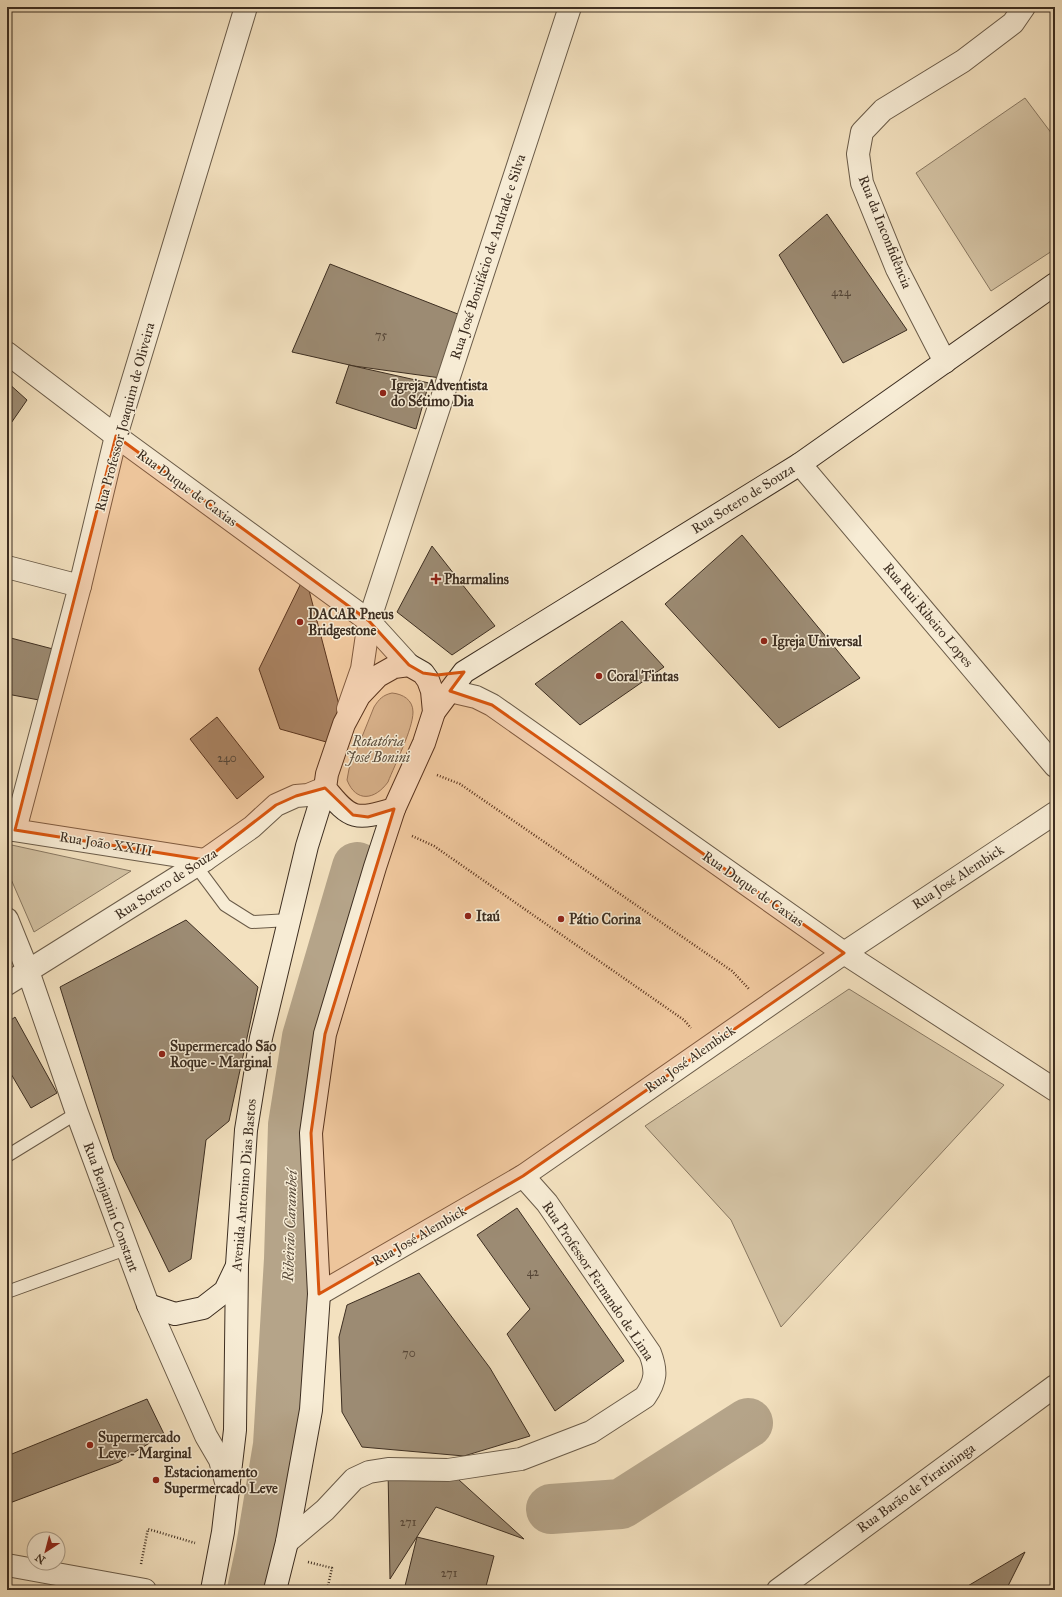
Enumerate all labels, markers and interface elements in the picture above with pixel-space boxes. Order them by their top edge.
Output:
street label: Rua José Bonifácio de Andrade e Silva [447,152,530,362]
street label: Rua da Inconfidência [855,173,915,291]
house number: 424 [831,285,851,299]
street label: Rua Professor Joaquim de Oliveira [92,321,159,514]
house number: 75 [375,328,387,342]
place label: Igreja Adventista do Sétimo Dia [391,377,489,410]
marker: Igreja Adventista do Sétimo Dia [378,388,388,398]
street label: Rua Duque de Caxias [133,446,241,531]
street label: Rua Sotero de Souza [688,460,798,538]
street label: Rua Rui Ribeiro Lopes [879,559,977,671]
place label: Pharmalins [444,571,509,588]
marker: Pharmalins [431,574,441,584]
place label: DACAR Pneus Bridgestone [308,606,394,640]
marker: DACAR Pneus Bridgestone [295,617,305,627]
place label: Igreja Universal [772,633,863,651]
marker: Igreja Universal [759,636,769,646]
place label: Coral Tintas [607,668,679,685]
marker: Coral Tintas [594,671,604,681]
park label: Rotatória José Bonini [345,733,410,766]
house number: 240 [217,751,237,765]
street label: Rua João XXIII [58,828,154,861]
street label: Rua José Alembick [909,841,1008,914]
street label: Rua Sotero de Souza [112,845,220,923]
street label: Rua Duque de Caxias [698,848,807,931]
place label: Itaú [476,908,501,925]
marker: Itaú [463,911,473,921]
place label: Pátio Corina [569,911,642,928]
marker: Pátio Corina [556,914,566,924]
street label: Rua José Alembick [642,1021,739,1097]
place label: Supermercado São Roque - Marginal [170,1038,277,1072]
marker: Supermercado São Roque - Marginal [157,1049,167,1059]
street label: Avenida Antonino Dias Bastos [228,1098,260,1273]
street label: Rua Benjamin Constant [80,1140,142,1274]
water label: Ribeirão Carambeí [279,1166,301,1283]
street label: Rua Professor Fernando de Lima [538,1198,658,1364]
street label: Rua José Alembick [369,1202,470,1271]
house number: 42 [527,1265,539,1279]
house number: 70 [402,1346,416,1360]
place label: Supermercado Leve - Marginal [98,1429,193,1463]
street label: Rua Barão de Piratininga [854,1439,978,1537]
marker: Supermercado Leve - Marginal [85,1440,95,1450]
place label: Estacionamento Supermercado Leve [164,1464,278,1498]
marker: Estacionamento Supermercado Leve [151,1475,161,1485]
house number: 271 [400,1515,417,1529]
north arrow [26,1531,66,1571]
text: N [32,1550,48,1567]
house number: 271 [441,1566,458,1580]

